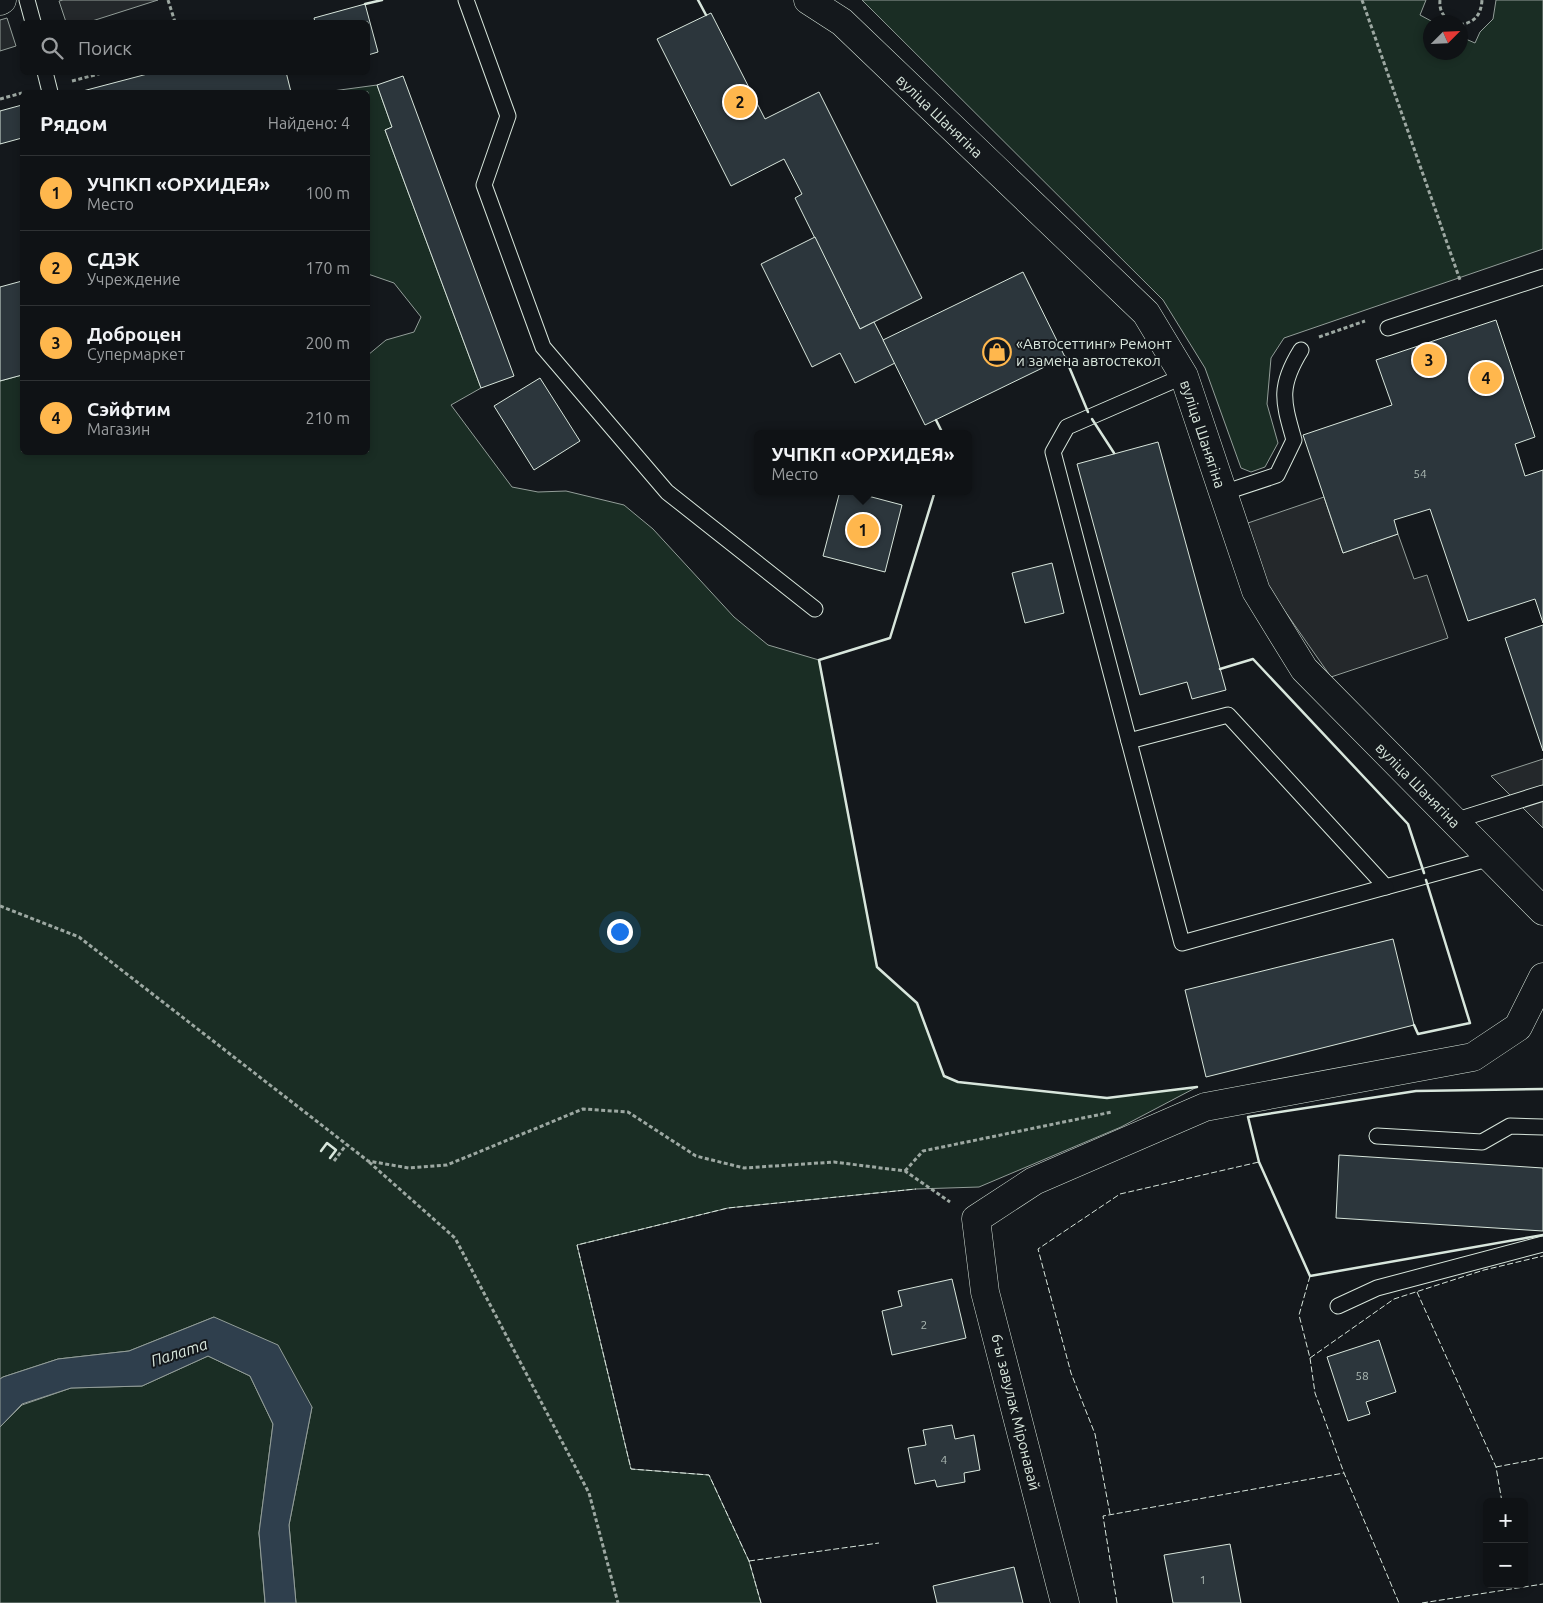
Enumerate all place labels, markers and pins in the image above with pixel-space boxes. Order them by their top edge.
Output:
pin: 2 [724,83,756,121]
place label: «Автосеттинг» Ремонт и замена автостекол [1016,335,1172,369]
shop icon: «Автосеттинг» Ремонт и замена автостекол [982,337,1012,367]
pin: 3 [1413,341,1445,379]
pin: 4 [1470,359,1502,397]
pin: 1 [847,511,879,549]

